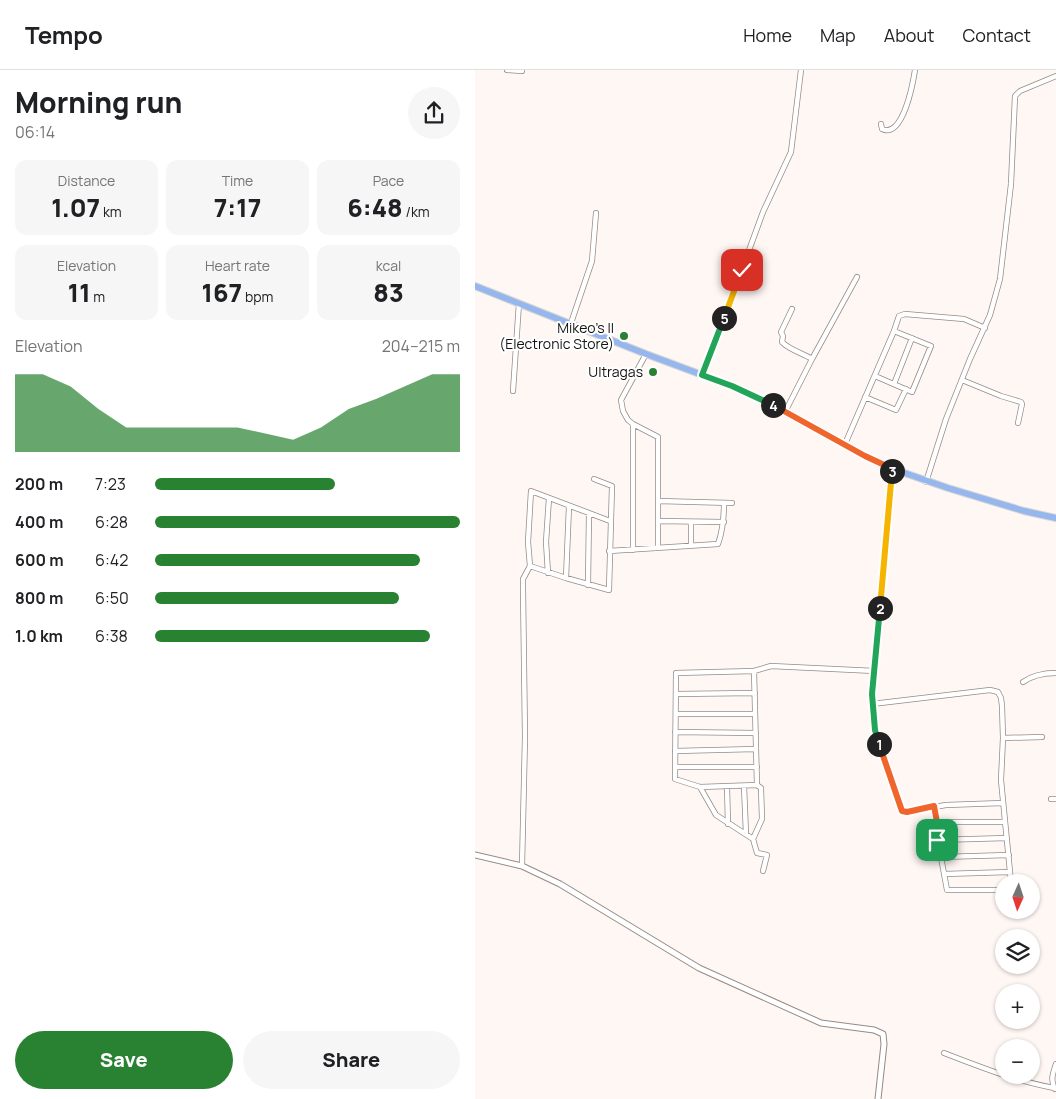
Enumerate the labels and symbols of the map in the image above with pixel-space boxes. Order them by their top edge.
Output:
pin [721,249,763,291]
pin: 5 [711,306,737,330]
place label: Mikeo's II (Electronic Store) [499,318,614,353]
marker: Mikeo's II (Electronic Store) [618,330,630,342]
place label: Ultragas [588,362,643,381]
marker: Ultragas [647,366,659,378]
pin: 4 [761,392,785,418]
pin: 3 [879,458,905,484]
pin: 2 [867,596,893,620]
pin: 1 [867,732,891,756]
pin [916,819,958,861]
north arrow [995,874,1040,919]

